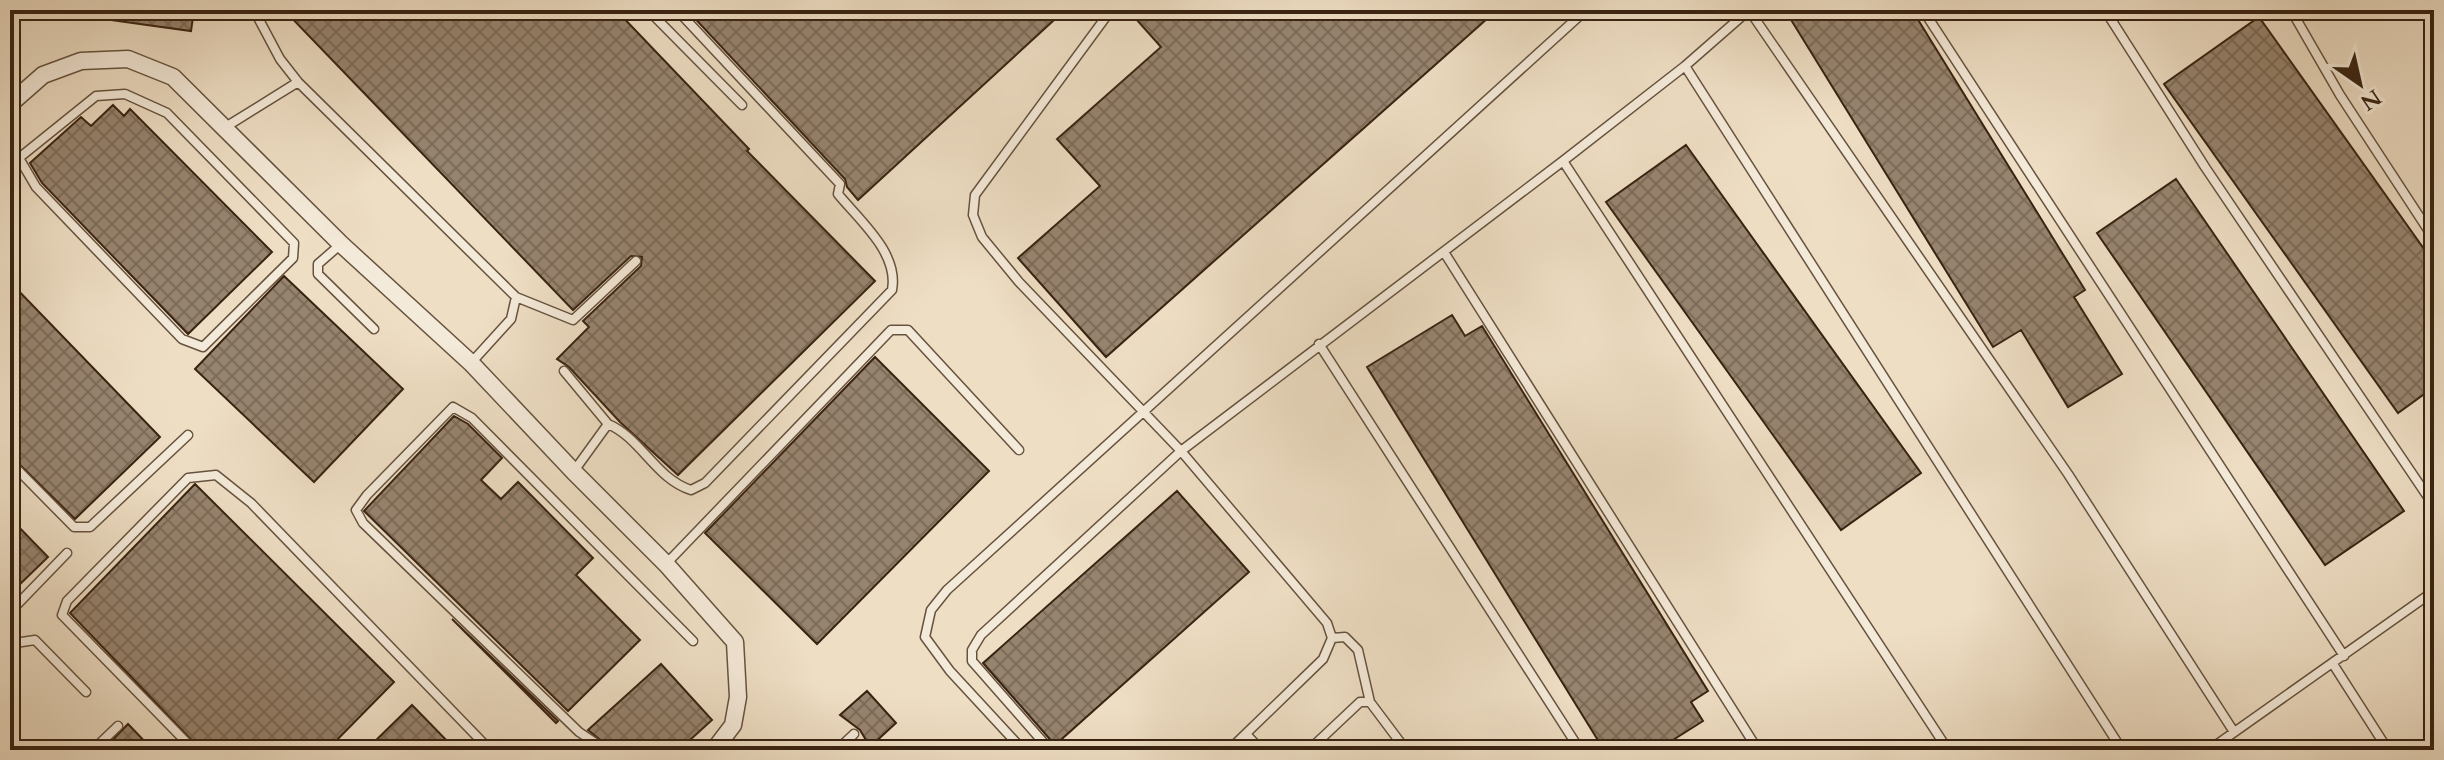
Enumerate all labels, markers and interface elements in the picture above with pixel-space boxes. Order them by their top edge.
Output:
north arrow [2320,44,2400,124]
text: N [2354,82,2387,118]

